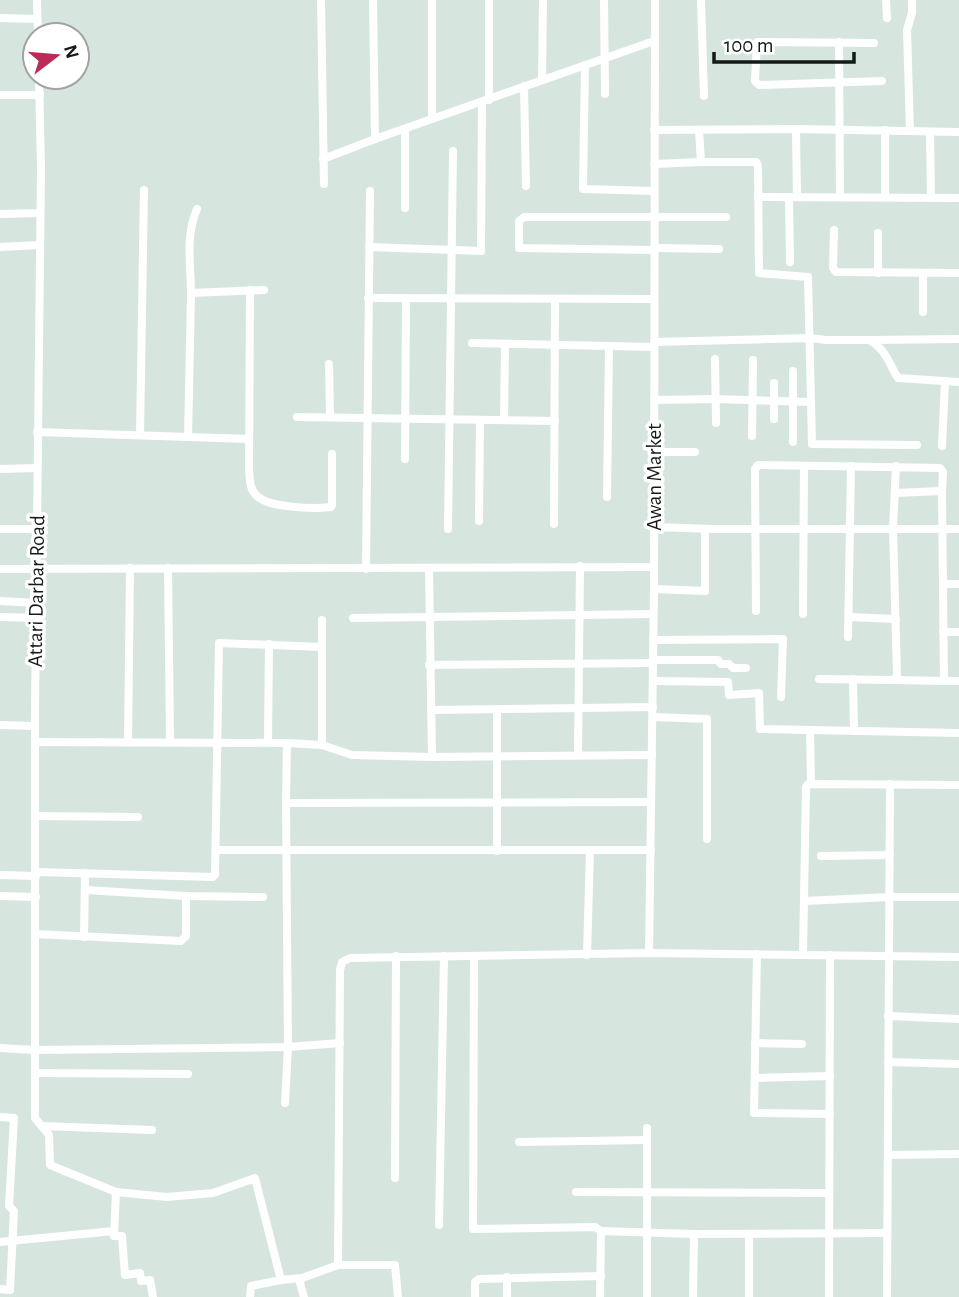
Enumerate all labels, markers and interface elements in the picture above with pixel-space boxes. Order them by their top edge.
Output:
north arrow [21,21,91,91]
scale bar [714,21,854,65]
text: 100 m [724,35,774,56]
text: N [60,43,82,61]
street label: Awan Market [644,423,665,531]
street label: Attari Darbar Road [25,515,48,667]

